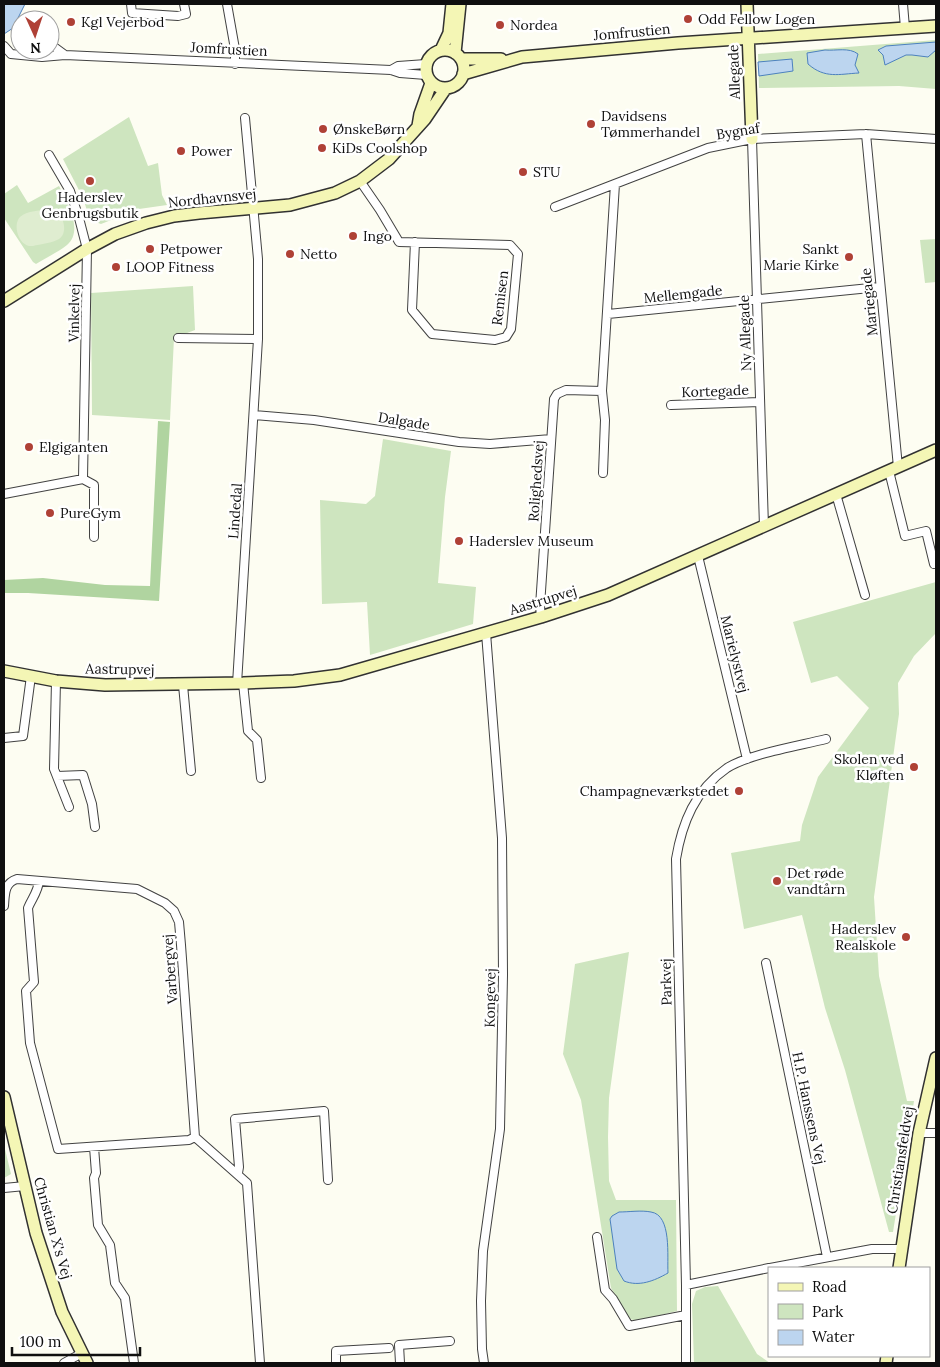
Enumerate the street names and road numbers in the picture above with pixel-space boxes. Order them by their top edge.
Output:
street label: Jomfrustien [592,20,672,44]
street label: Jomfrustien [189,38,268,60]
street label: Allegade [724,44,744,101]
street label: Bygnaf [715,118,762,143]
street label: Nordhavnsvej [167,184,257,212]
street label: Mariegade [856,267,882,337]
street label: Remisen [488,269,512,327]
street label: Mellemgade [643,281,724,307]
street label: Vinkelvej [64,284,84,343]
street label: Ny Allegade [735,294,755,372]
street label: Kortegade [681,381,750,401]
street label: Dalgade [377,408,432,434]
street label: Rolighedsvej [524,440,548,522]
street label: Lindedal [224,482,246,539]
street label: Aastrupvej [506,581,579,619]
street label: Marielystvej [717,613,753,695]
street label: Aastrupvej [84,659,155,679]
street label: Varbergvej [159,934,181,1005]
street label: Parkvej [657,958,675,1006]
street label: Kongevej [480,968,500,1028]
street label: H.P. Hanssens Vej [788,1050,830,1166]
street label: Christiansfeldvej [883,1105,917,1215]
street label: Christian X's Vej [30,1175,76,1281]

